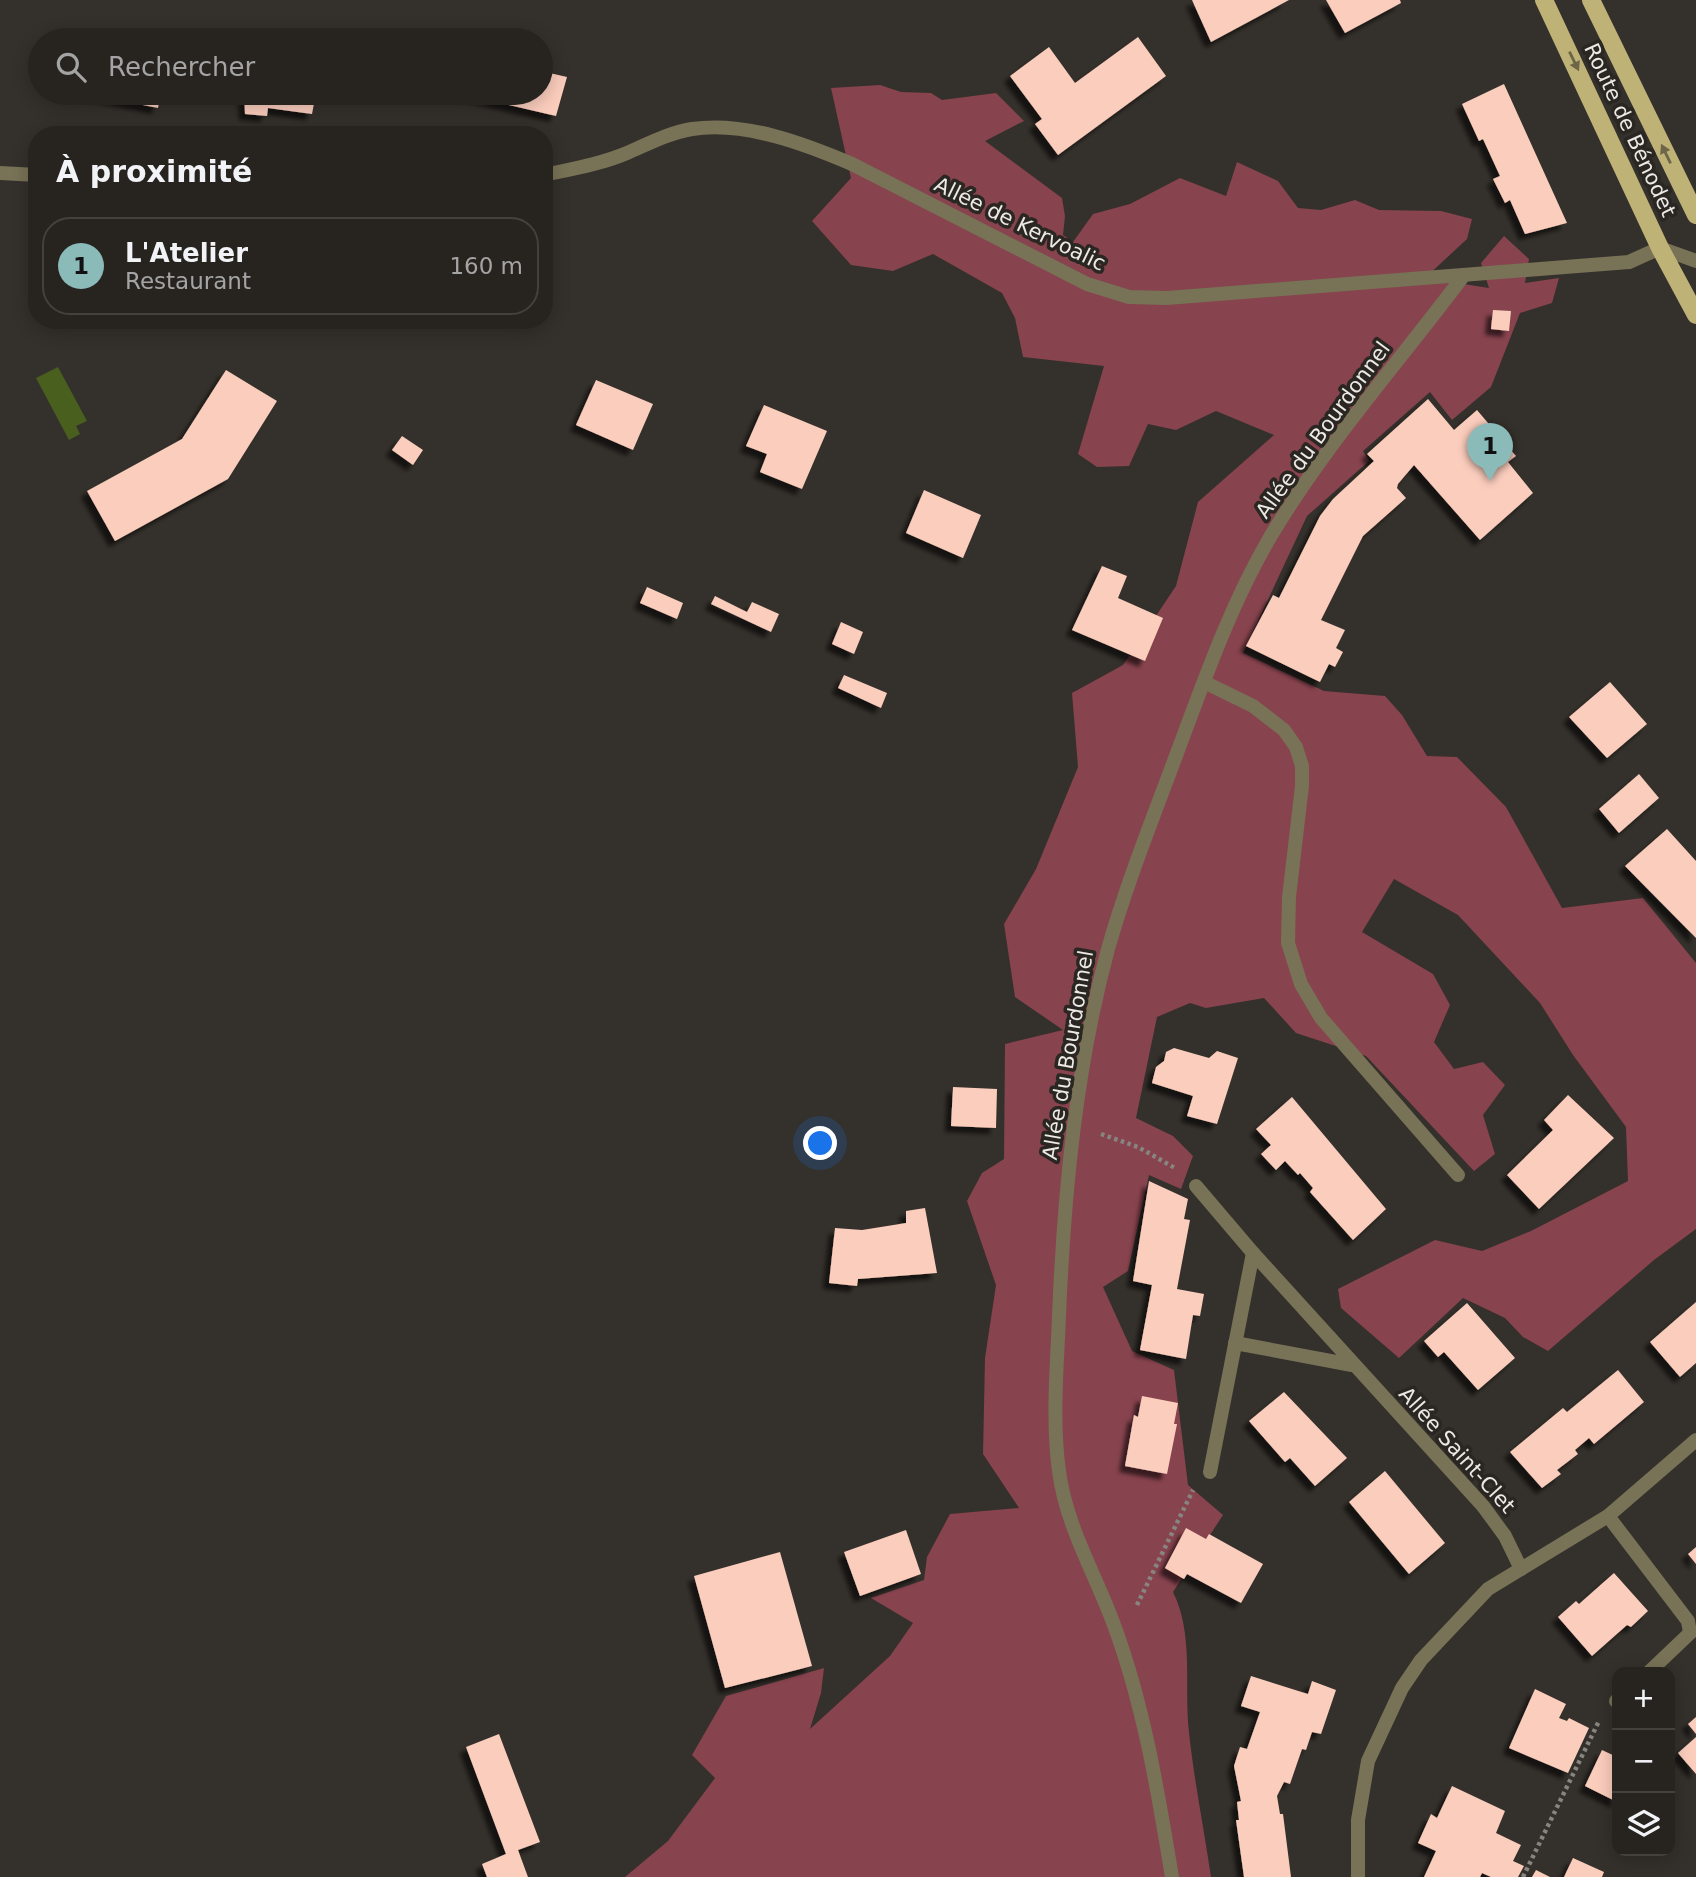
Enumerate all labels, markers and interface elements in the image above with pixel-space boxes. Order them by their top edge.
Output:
search box [28,28,553,105]
street label: Route de Bénodet [1579,39,1681,221]
icon: search [52,48,90,86]
one-way arrow [1569,51,1580,71]
text: Rechercher [108,52,255,82]
one-way arrow [1660,144,1671,164]
text: À proximité [56,154,252,189]
street label: Allée de Kervoalic [931,172,1109,276]
text: L'Atelier [125,238,248,268]
text: 1 [73,253,89,279]
text: 160 m [449,253,523,279]
text: Restaurant [125,268,251,294]
street label: Allée du Bourdonnel [1251,337,1395,523]
pin: 1 [1467,423,1513,481]
street label: Allée du Bourdonnel [1038,948,1098,1162]
your location [803,1126,837,1160]
street label: Allée Saint-Clet [1394,1382,1520,1518]
map controls [1612,1667,1675,1856]
button: + [1612,1667,1675,1730]
button: − [1612,1730,1675,1793]
button: layers [1612,1793,1675,1856]

